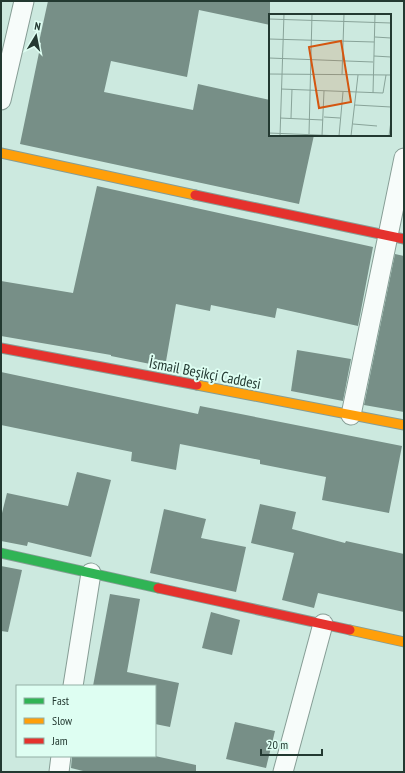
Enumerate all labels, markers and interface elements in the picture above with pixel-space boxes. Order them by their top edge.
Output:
inset map [269,14,391,136]
north arrow [16,16,56,56]
text: N [34,19,42,34]
street label: İsmail Beşikçi Caddesi [147,353,263,393]
legend [16,685,156,757]
text: Fast [52,693,70,708]
text: Slow [52,713,73,728]
scale bar [261,731,322,757]
text: Jam [51,733,68,748]
text: 20 m [267,737,288,752]

